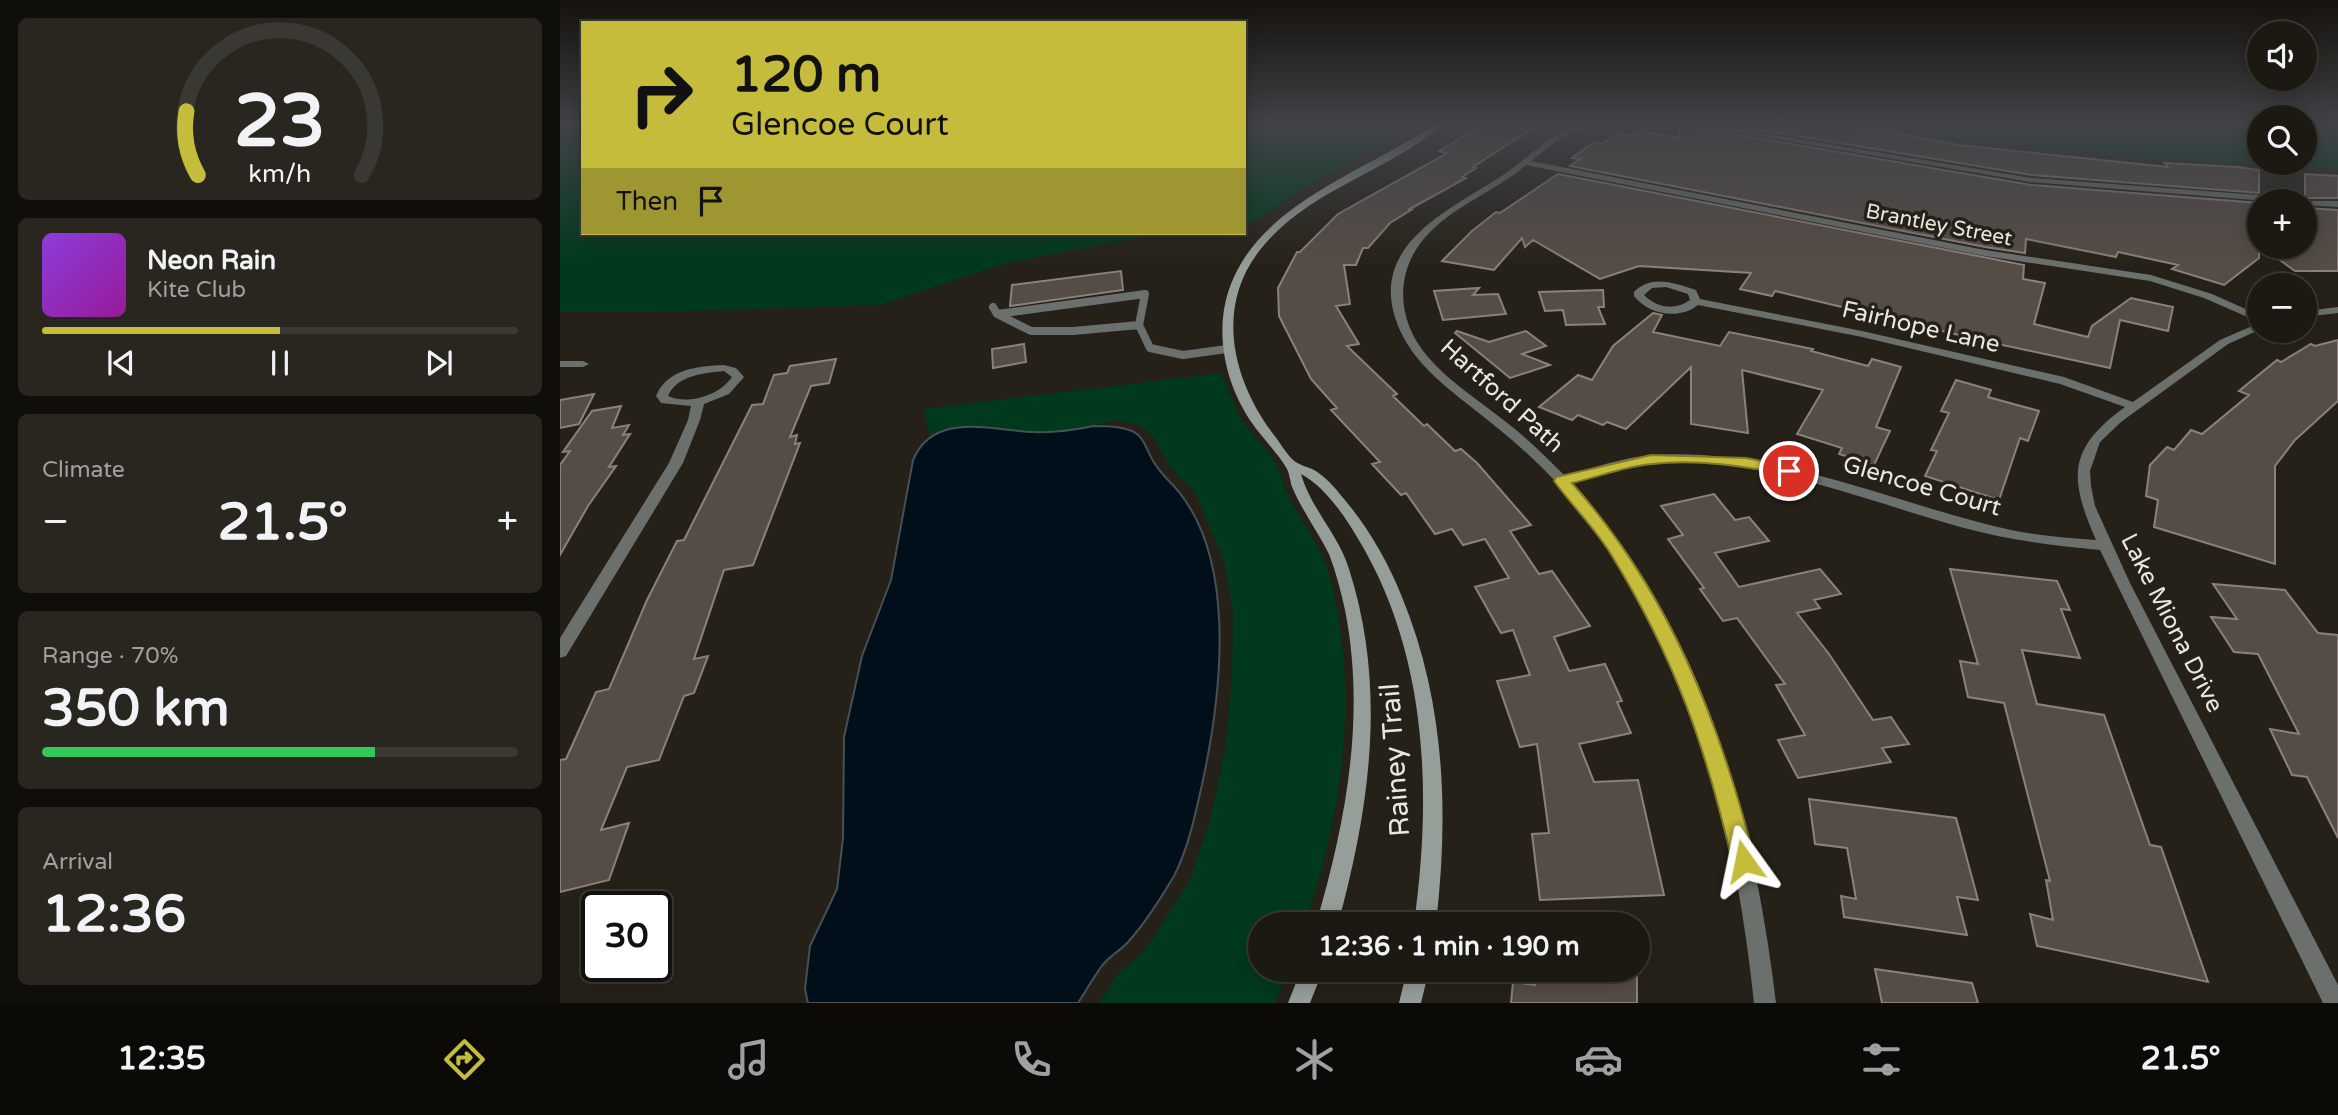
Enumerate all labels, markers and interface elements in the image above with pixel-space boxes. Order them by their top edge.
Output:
map controls [2247,21,2317,343]
button: sound [2247,21,2317,91]
text: 120 m [731,46,881,105]
icon: right [616,49,707,140]
text: 23 [234,78,326,166]
button: search [2247,105,2317,175]
text: Glencoe Court [731,106,949,144]
text: km/h [249,159,311,189]
icon: arrive [692,182,730,220]
text: Then [616,186,678,217]
button: + [2247,189,2317,259]
street label: Brantley Street [1864,199,2014,251]
text: Neon Rain [147,245,276,276]
button: − [2247,273,2317,343]
text: Kite Club [147,276,246,304]
street label: Fairhope Lane [1839,295,2003,359]
street label: Hartford Path [1434,333,1570,459]
icon: previous [102,344,140,382]
icon: pause [261,344,299,382]
icon: next [420,344,458,382]
pin [1759,441,1819,501]
street label: Glencoe Court [1840,450,2004,522]
icon: arrive [1770,452,1808,490]
text: Climate [42,456,125,484]
text: 21.5° [218,491,348,554]
text: − [42,499,69,545]
text: + [497,499,518,545]
street label: Lake Miona Drive [2114,529,2230,717]
text: Range · 70% [42,642,178,670]
text: 350 km [42,677,230,740]
street label: Rainey Trail [1373,682,1417,838]
position arrow [1707,824,1781,898]
text: Arrival [42,848,113,876]
text: 12:36 [42,883,186,946]
speed limit sign: 30 [581,891,672,982]
text: 12:36 · 1 min · 190 m [1318,931,1580,962]
icon: directions [440,1035,489,1084]
icon: music [724,1035,773,1084]
icon: phone [1007,1035,1056,1084]
icon: climate [1290,1035,1339,1084]
icon: car [1574,1035,1623,1084]
icon: filters [1857,1035,1906,1084]
text: 12:35 [117,1040,206,1078]
text: 21.5° [2141,1040,2221,1078]

